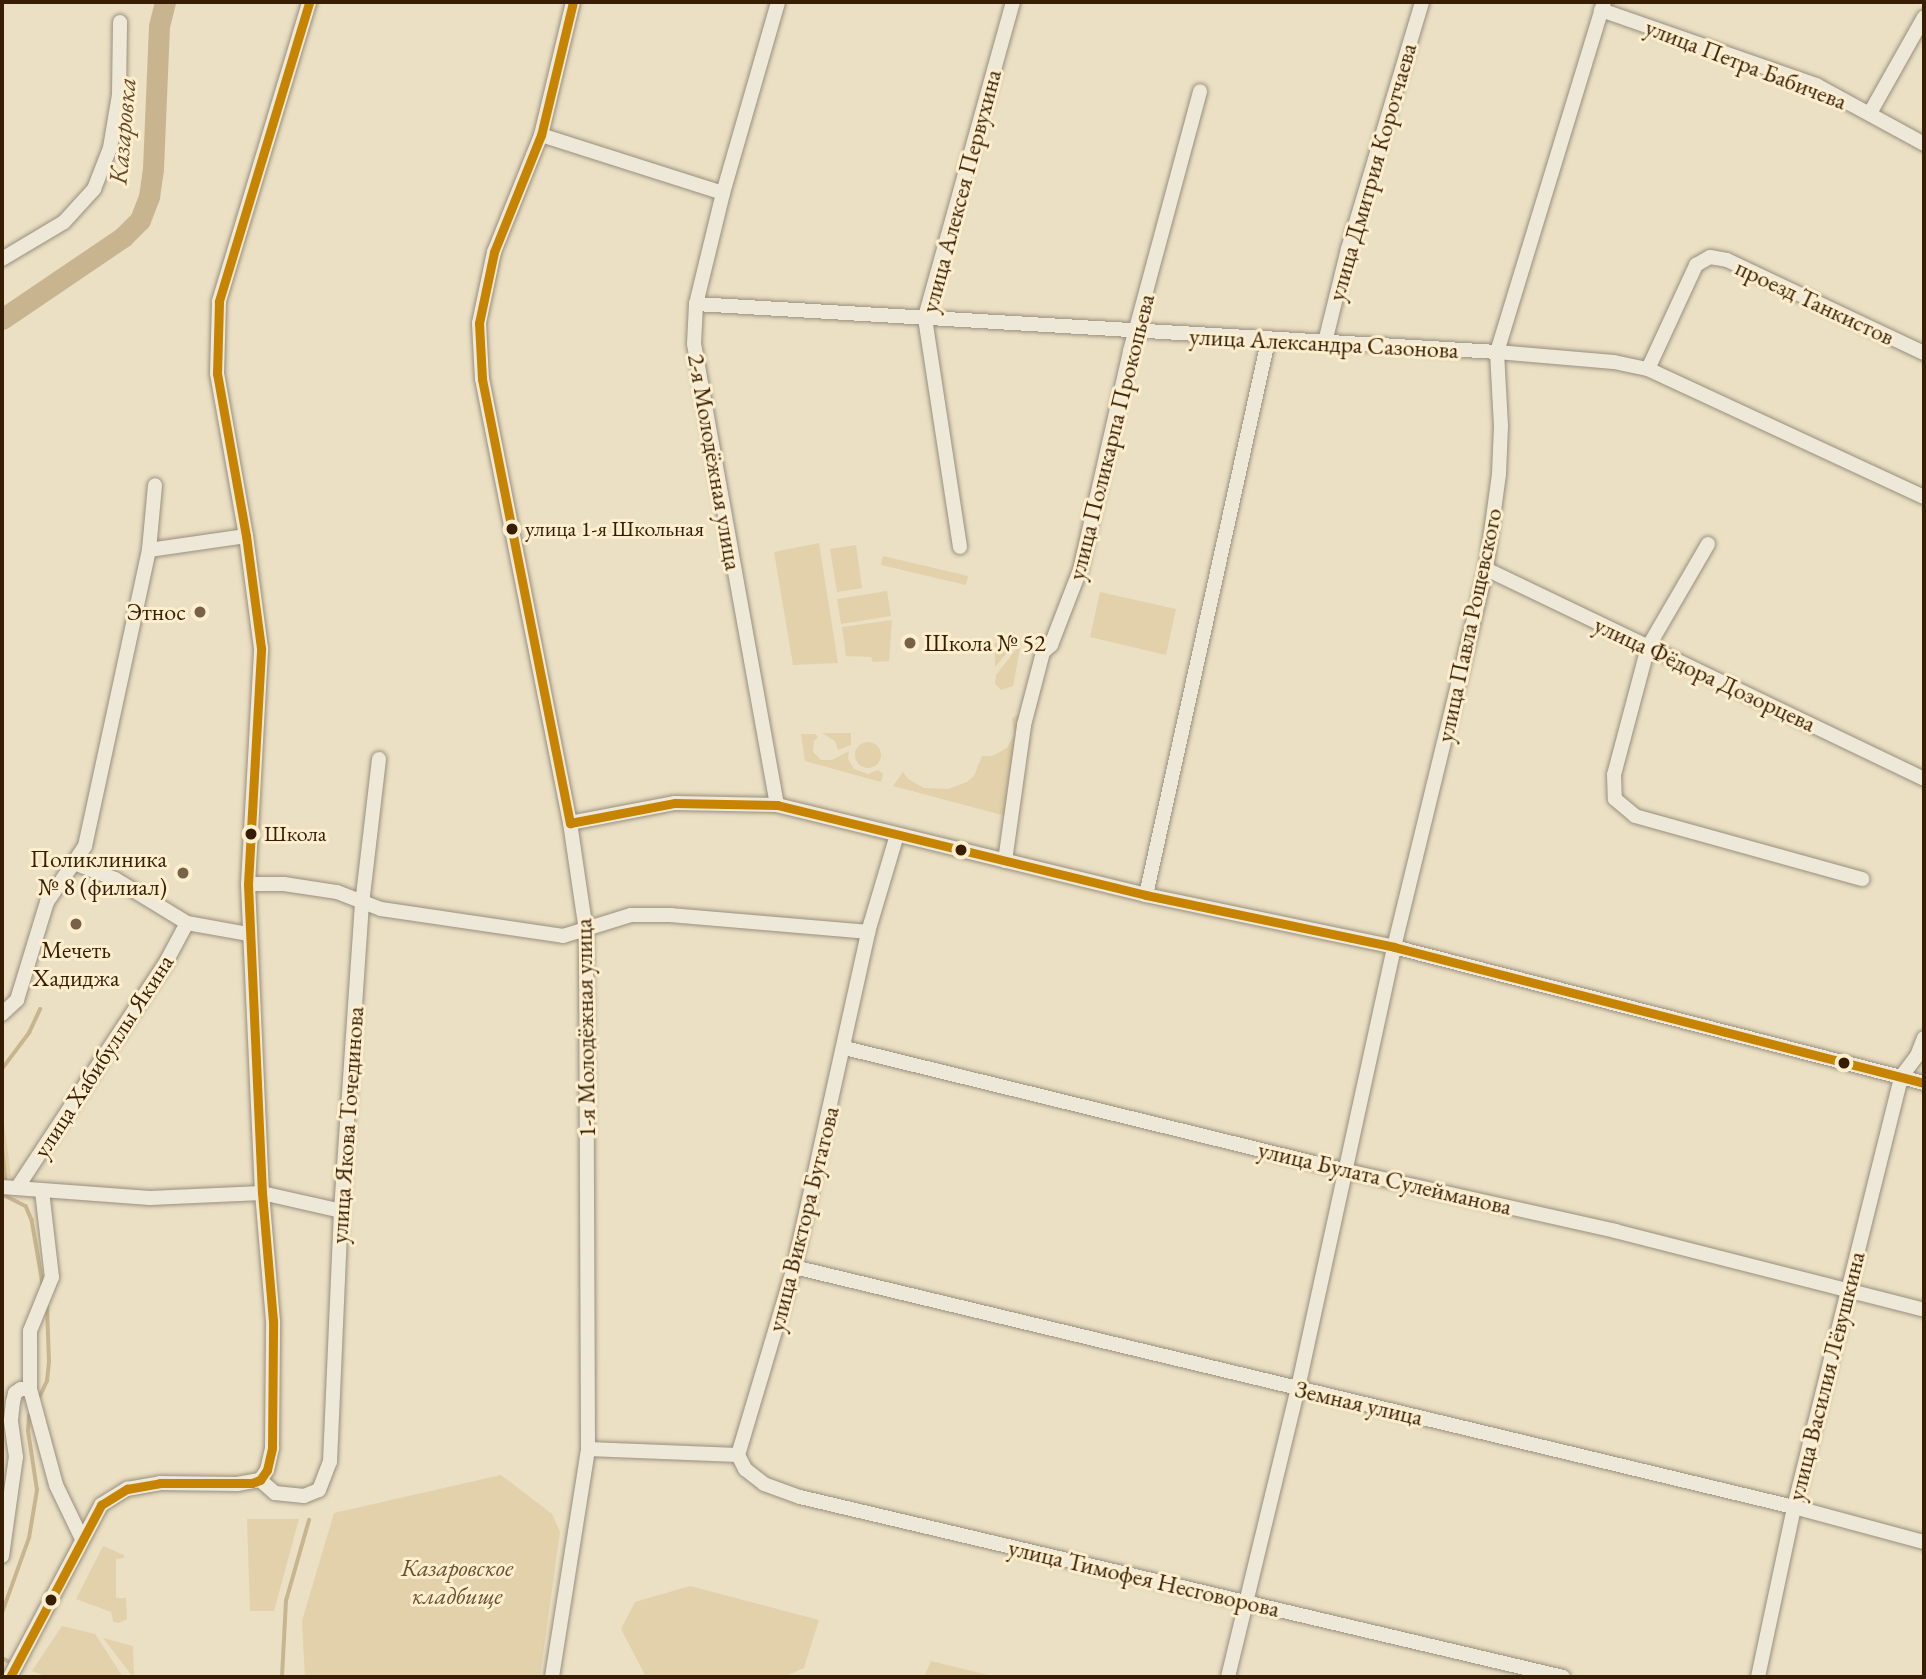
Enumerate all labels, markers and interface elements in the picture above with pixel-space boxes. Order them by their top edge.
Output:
street label: улица Петра Бабичева [1641,12,1851,116]
street label: улица Дмитрия Коротчаева [1321,40,1423,304]
street label: улица Алексея Первухина [915,66,1007,316]
water label: Казаровка [103,76,143,186]
street label: проезд Танкистов [1731,253,1899,351]
street label: улица Поликарпа Прокопьева [1061,291,1161,583]
street label: улица Александра Сазонова [1189,322,1459,364]
street label: 2-я Молодёжная улица [682,352,748,572]
street label: улица Павла Рощевского [1430,505,1508,745]
place label: улица 1-я Школьная [525,516,704,542]
marker: улица 1-я Школьная [505,522,519,536]
place label: Этнос [126,598,186,626]
marker: Этнос [192,604,208,620]
street label: улица Фёдора Дозорцева [1590,610,1820,738]
place label: Школа № 52 [924,629,1046,657]
marker: Школа № 52 [902,635,918,651]
place label: Школа [264,821,327,847]
marker: Школа [244,827,258,841]
unlabelled marker [954,843,968,857]
place label: Поликлиника № 8 (филиал) [30,845,167,901]
marker: Поликлиника № 8 (филиал) [173,863,193,883]
marker: Мечеть Хадиджа [68,916,84,932]
street label: 1-я Молодёжная улица [569,918,601,1138]
place label: Мечеть Хадиджа [32,936,120,992]
street label: улица Хабибуллы Якина [26,949,180,1163]
street label: улица Якова Точединова [324,1005,370,1245]
unlabelled marker [1837,1056,1851,1070]
street label: улица Виктора Бугатова [761,1103,845,1335]
street label: улица Булата Сулейманова [1255,1135,1515,1221]
street label: улица Василия Лёвушкина [1781,1248,1871,1504]
street label: Земная улица [1292,1374,1426,1432]
street label: улица Тимофея Несговорова [1006,1533,1282,1623]
park label: Казаровское кладбище [401,1554,513,1610]
unlabelled marker [44,1593,58,1607]

